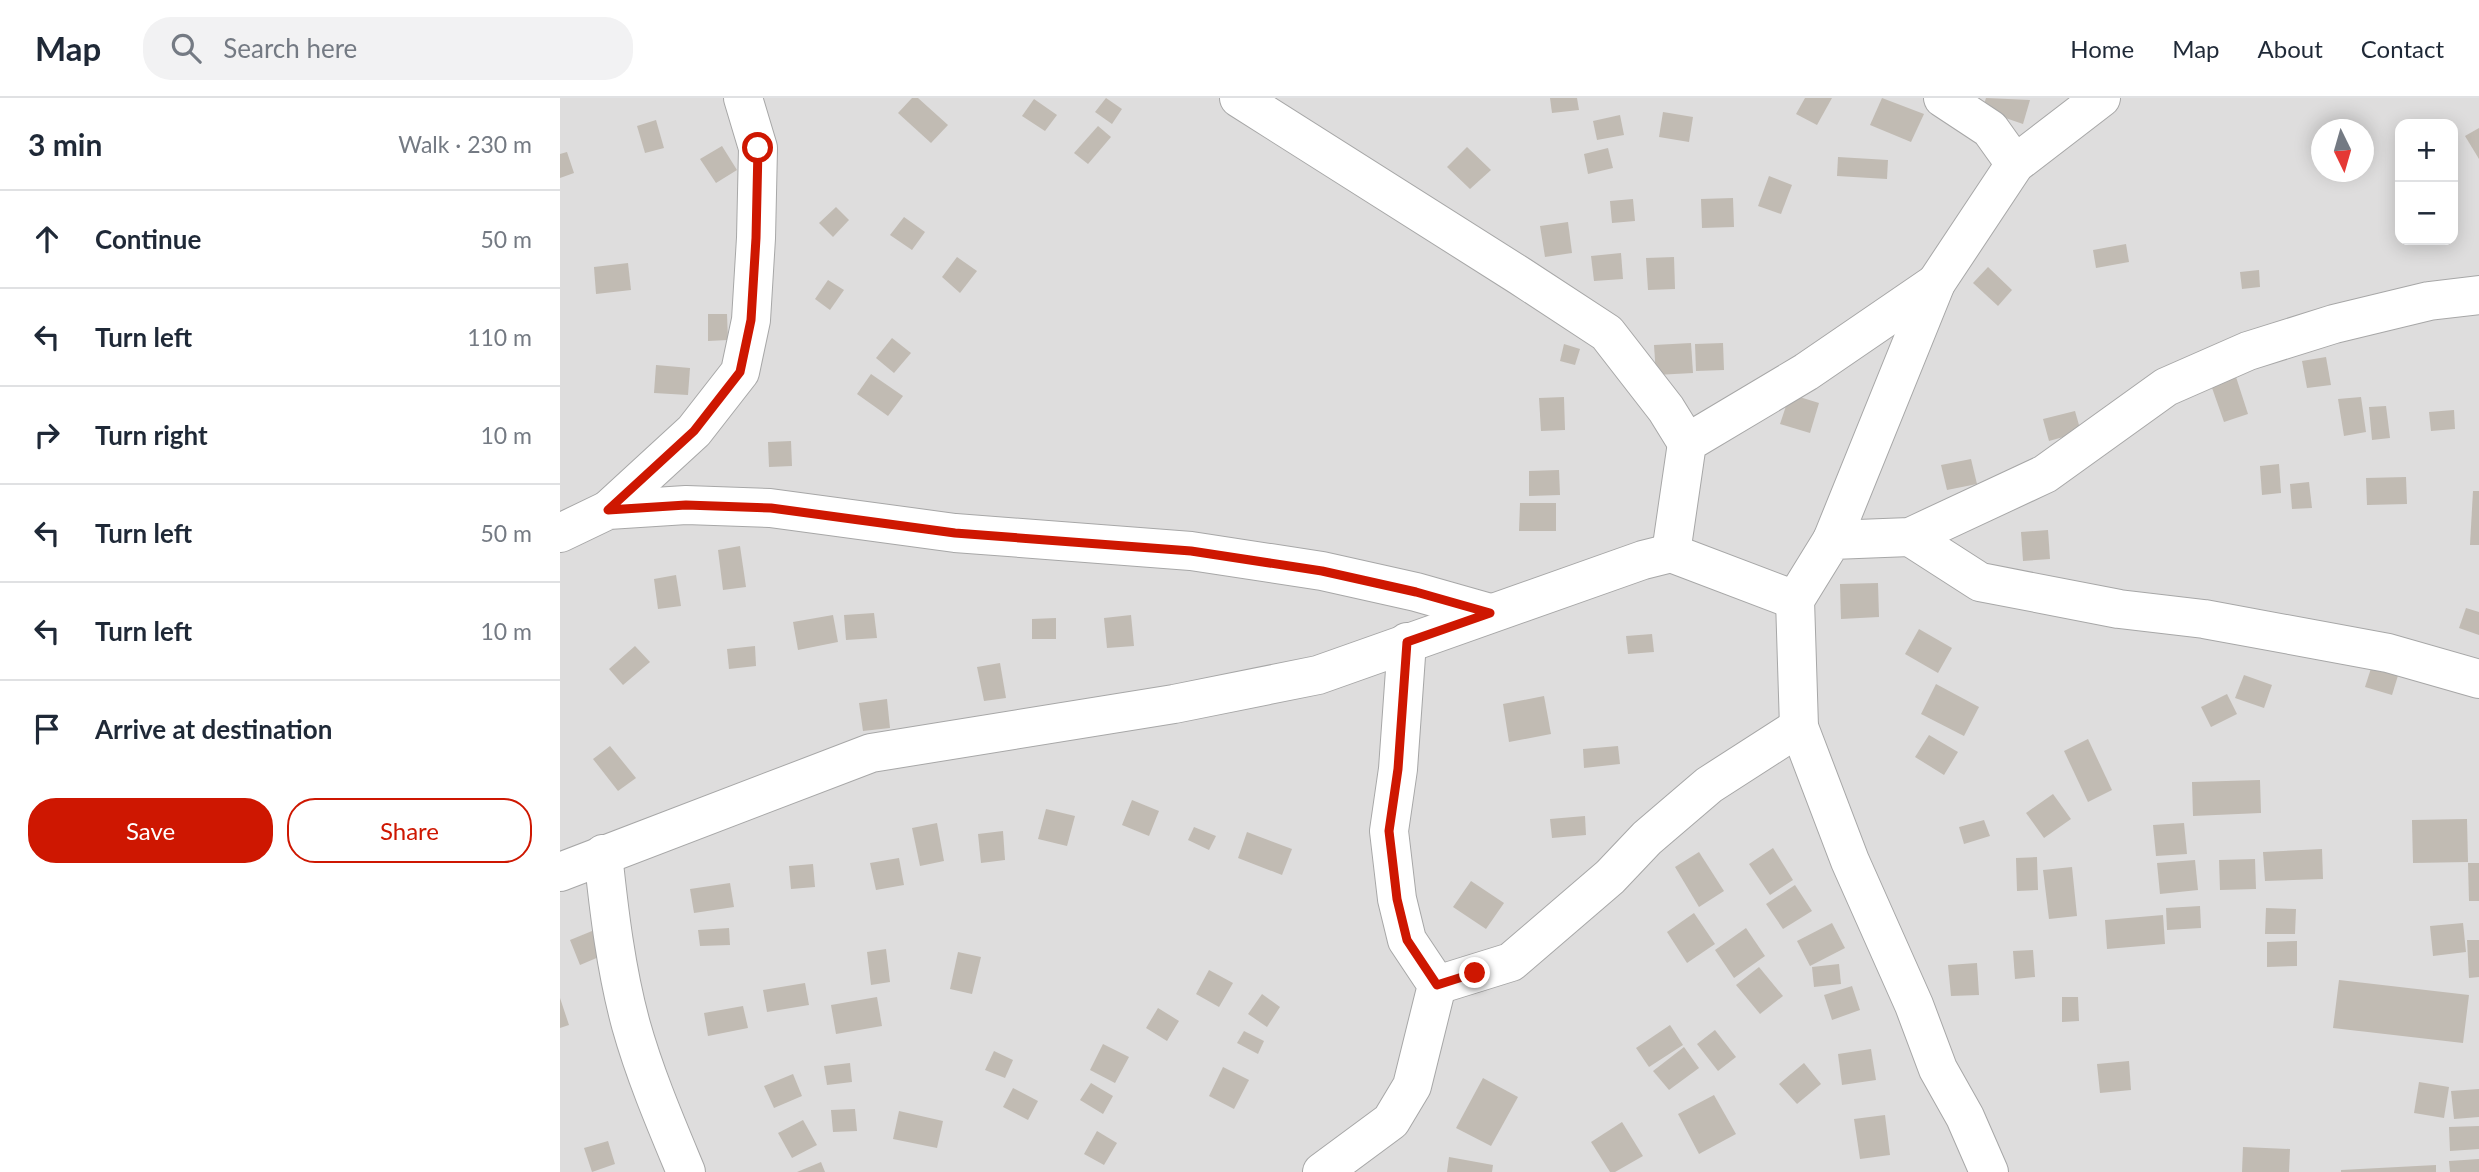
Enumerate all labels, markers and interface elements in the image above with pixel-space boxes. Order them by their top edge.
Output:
search box [143,17,633,80]
text: Map [35,28,101,68]
icon: search [167,29,205,67]
text: Search here [223,32,357,64]
text: Home [2070,34,2134,63]
text: Map [2172,34,2220,63]
text: About [2258,34,2323,63]
text: Contact [2361,34,2444,63]
north arrow [2311,119,2374,182]
map controls [2395,119,2458,245]
button: + [2395,119,2458,182]
text: 3 min [28,126,102,162]
text: Walk · 230 m [398,130,532,158]
route start [742,132,773,163]
button: − [2395,182,2458,245]
icon: ahead [28,220,66,258]
text: Continue [95,223,201,255]
text: 50 m [481,225,532,253]
icon: left [28,318,66,356]
text: Turn left [95,321,192,353]
text: 110 m [467,323,532,351]
icon: right [28,416,66,454]
text: Turn right [95,419,208,451]
text: 10 m [481,421,532,449]
icon: left [28,514,66,552]
text: Turn left [95,517,192,549]
text: 50 m [481,519,532,547]
icon: left [28,612,66,650]
text: Turn left [95,615,192,647]
text: 10 m [481,617,532,645]
icon: arrive [28,710,66,748]
text: Arrive at destination [95,713,332,745]
button: Save [28,798,273,863]
button: Share [287,798,532,863]
route end [1459,957,1490,988]

